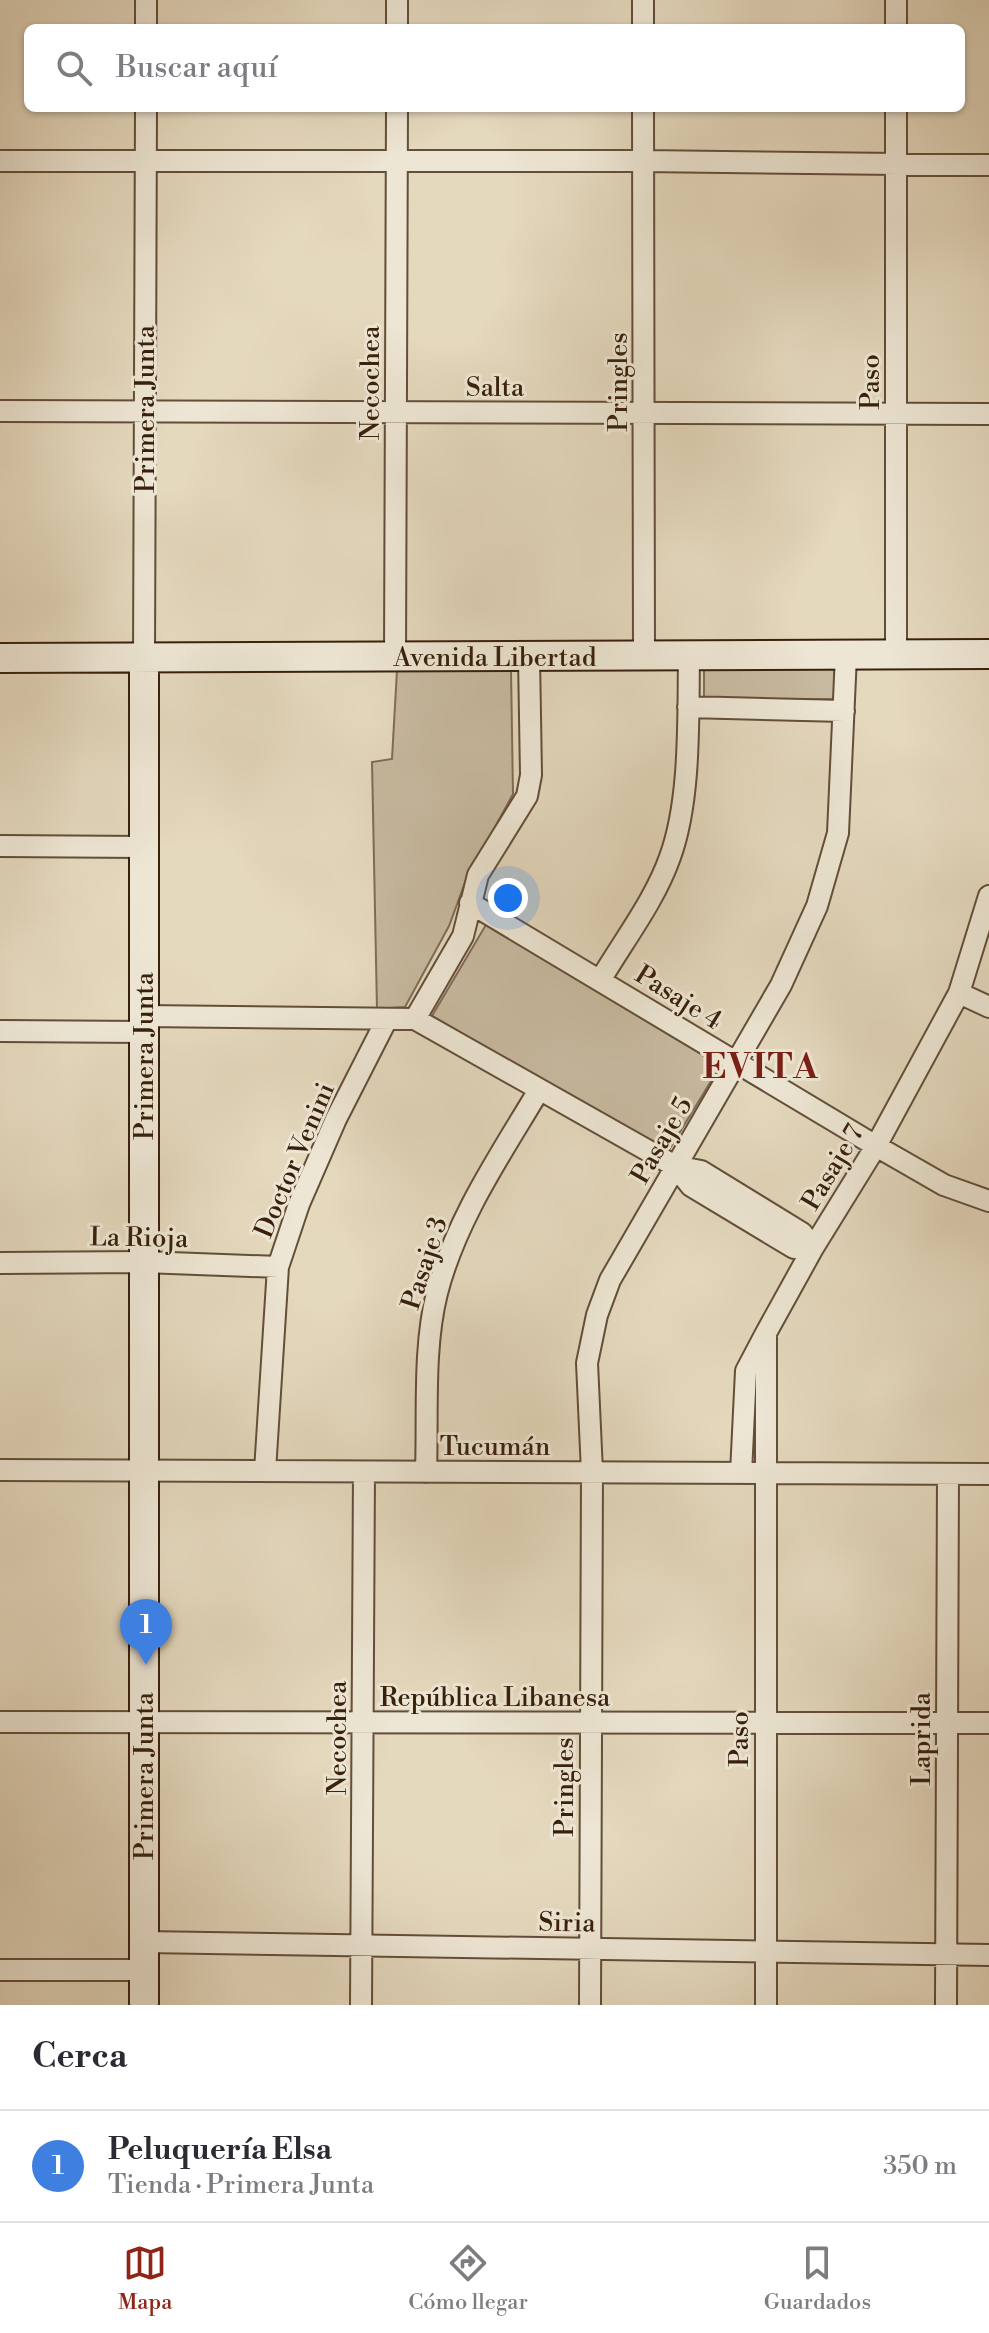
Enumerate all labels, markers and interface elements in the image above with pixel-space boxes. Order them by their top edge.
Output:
search box [24,24,965,112]
icon: search [52,46,96,90]
text: Buscar aquí [116,49,278,87]
street label: Primera Junta [130,324,162,493]
street label: Necochea [355,325,387,440]
street label: Pringles [603,332,635,432]
street label: Paso [855,354,887,410]
street label: Salta [466,372,525,404]
street label: Avenida Libertad [393,642,597,674]
your location [488,878,528,918]
street label: Pasaje 4 [629,959,728,1037]
street label: Primera Junta [129,971,161,1140]
district label: EVITA [702,1047,820,1089]
street label: Doctor Venini [248,1078,342,1243]
street label: Pasaje 5 [624,1091,700,1190]
street label: Pasaje 7 [795,1119,871,1216]
street label: Pasaje 3 [395,1213,455,1314]
street label: La Rioja [89,1221,189,1255]
street label: Tucumán [440,1431,550,1463]
pin: 1 [120,1599,172,1665]
street label: Necochea [322,1680,354,1795]
street label: República Libanesa [380,1682,611,1714]
street label: Primera Junta [129,1691,161,1860]
street label: Laprida [906,1691,938,1786]
street label: Paso [724,1711,756,1767]
street label: Pringles [549,1737,581,1837]
street label: Siria [538,1907,597,1940]
text: Cerca [32,2036,127,2078]
text: Peluquería Elsa [108,2131,332,2169]
text: 1 [52,2150,64,2182]
text: 350 m [883,2150,957,2182]
text: Tienda · Primera Junta [108,2169,374,2201]
tab: Mapa [118,2241,172,2316]
tab: Cómo llegar [408,2241,528,2316]
tab: Guardados [764,2241,871,2316]

